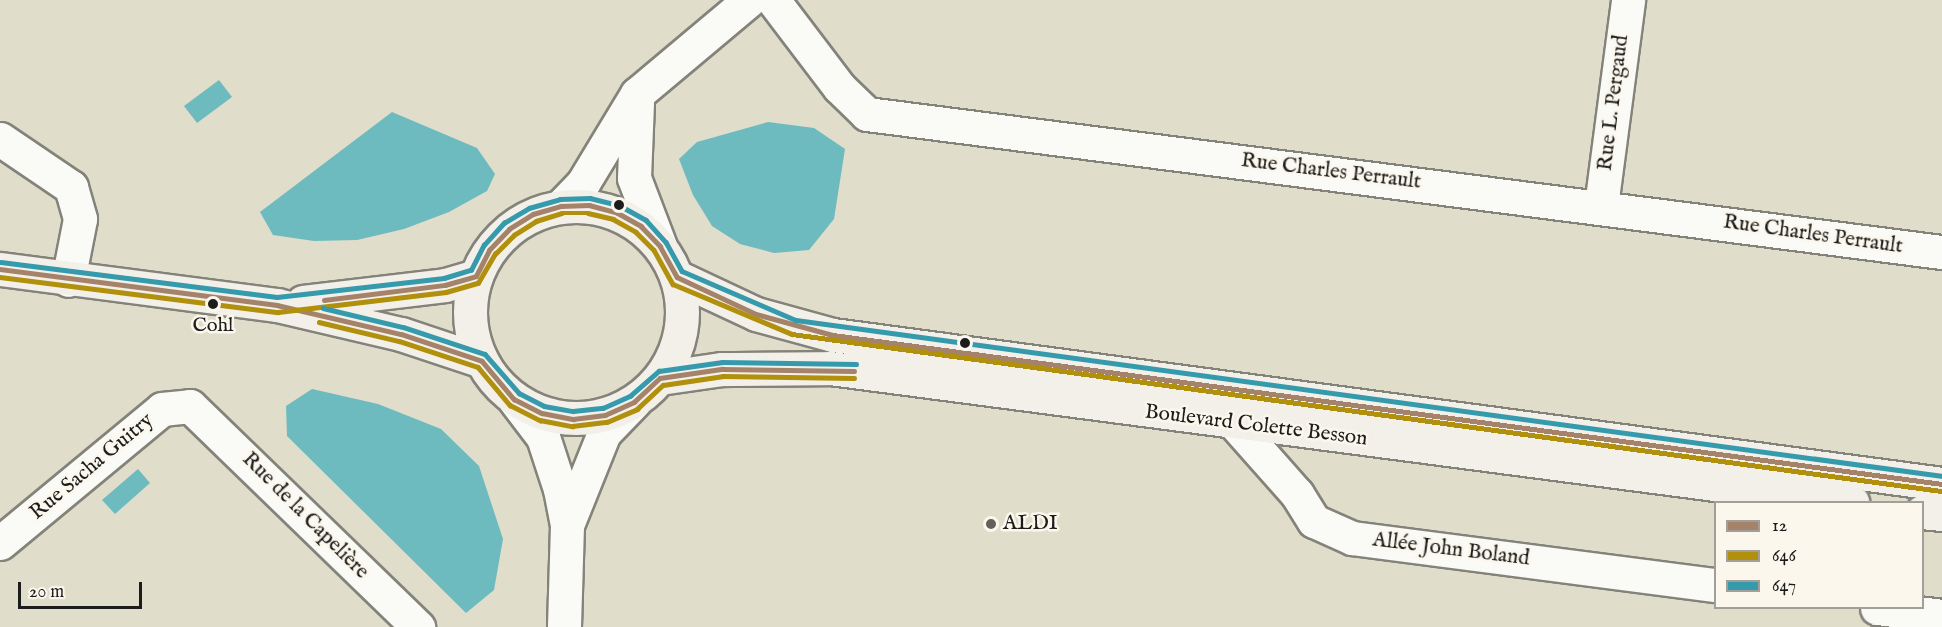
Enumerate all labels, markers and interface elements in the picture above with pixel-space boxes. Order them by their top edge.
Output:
street label: Rue L. Pergaud [1593,34,1635,172]
street label: Rue Charles Perrault [1240,148,1422,196]
unlabelled marker [613,199,625,211]
street label: Rue Charles Perrault [1722,210,1904,260]
marker: Cohl [207,298,219,310]
place label: Cohl [192,313,234,337]
unlabelled marker [959,337,971,349]
street label: Boulevard Colette Besson [1143,400,1369,452]
street label: Rue Sacha Guitry [25,408,159,526]
street label: Rue de la Capelière [236,447,374,585]
legend [1714,501,1924,609]
place label: ALDI [1003,511,1058,537]
text: 12 [1772,515,1787,538]
marker: ALDI [984,517,998,531]
street label: Allée John Boland [1371,528,1531,572]
text: 646 [1772,545,1796,568]
scale bar [21,570,146,608]
text: 647 [1772,575,1796,598]
text: 20 m [29,581,64,604]

